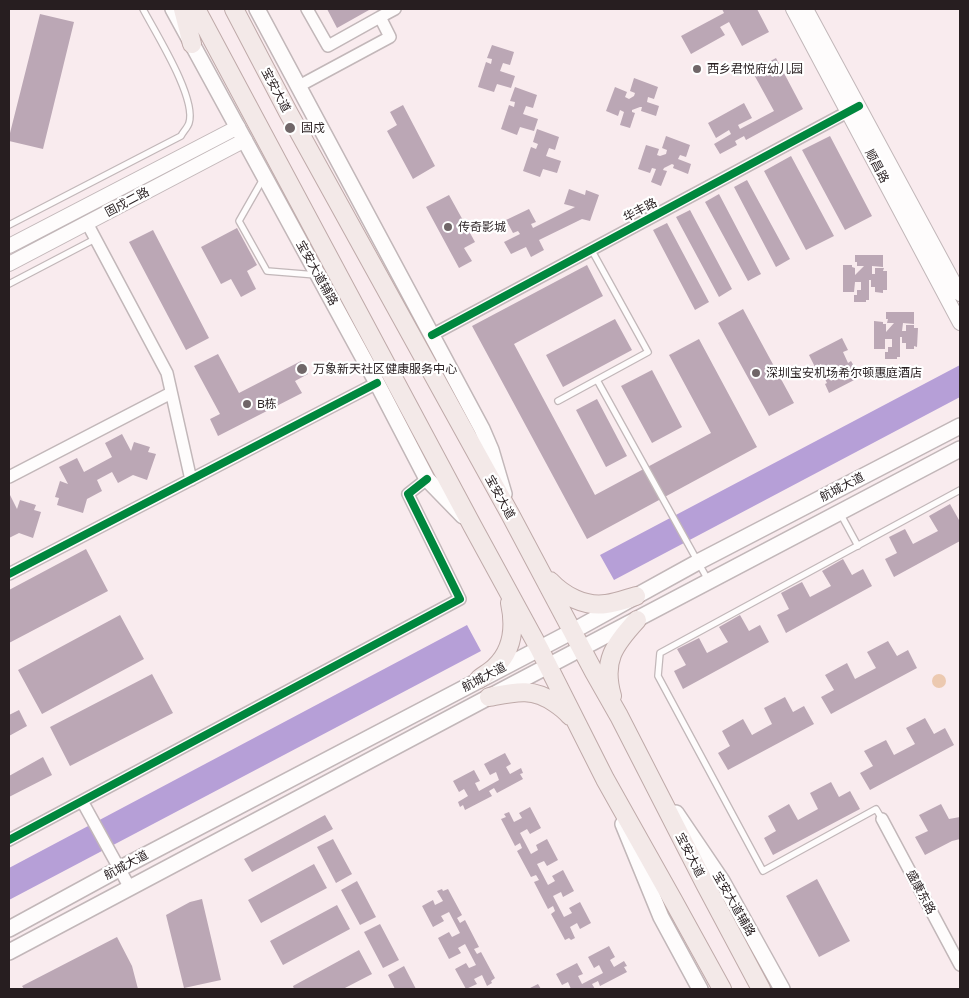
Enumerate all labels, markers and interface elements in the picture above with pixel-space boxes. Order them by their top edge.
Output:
place label: 西乡君悦府幼儿园 [707,62,803,76]
marker: 西乡君悦府幼儿园 [691,63,703,75]
street label: 宝安大道 [258,65,294,115]
marker: 固戍 [283,121,297,135]
place label: 固戍 [301,121,325,135]
street label: 顺昌路 [862,147,892,185]
street label: 固戍二路 [102,184,152,220]
street label: 华丰路 [621,195,659,225]
place label: 传奇影城 [458,220,506,234]
marker: 传奇影城 [442,221,454,233]
street label: 宝安大道辅路 [293,238,341,308]
marker: 万象新天社区健康服务中心 [295,362,309,376]
place label: 万象新天社区健康服务中心 [313,362,457,376]
place label: 深圳宝安机场希尔顿惠庭酒店 [766,366,922,380]
marker: 深圳宝安机场希尔顿惠庭酒店 [750,367,762,379]
place label: B栋 [257,397,277,411]
marker: B栋 [241,398,253,410]
street label: 航城大道 [817,470,867,504]
street label: 宝安大道 [482,473,518,521]
street label: 航城大道 [459,659,509,695]
street label: 宝安大道 [673,830,707,880]
street label: 航城大道 [101,847,151,883]
street label: 盛康东路 [903,867,939,917]
street label: 宝安大道辅路 [710,869,758,939]

